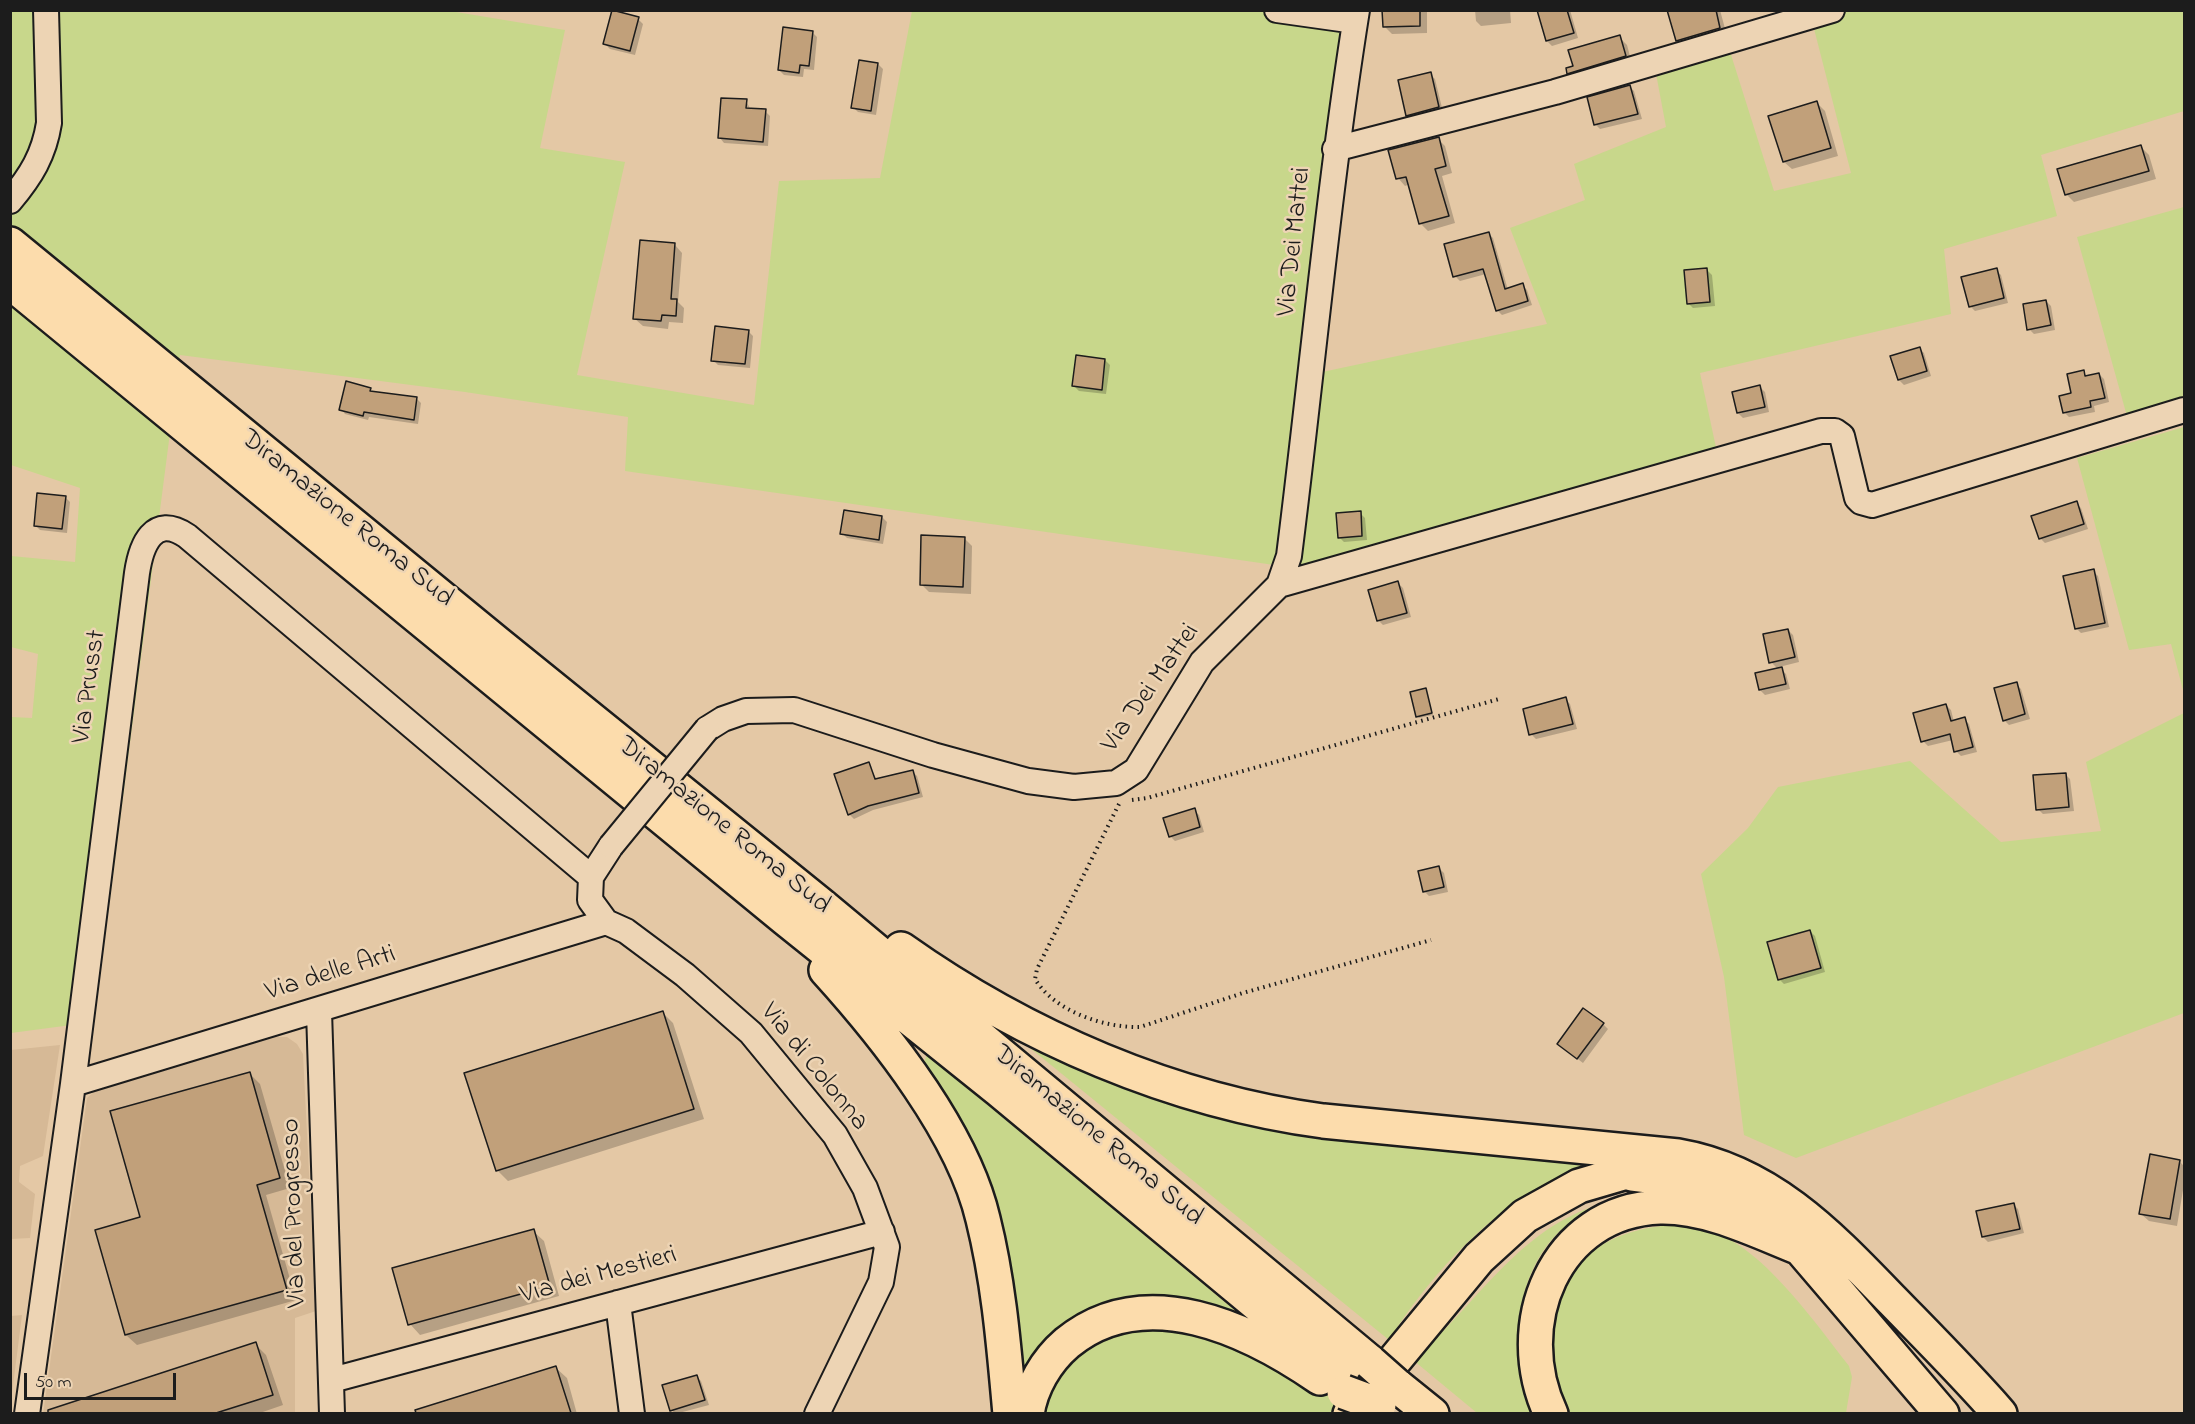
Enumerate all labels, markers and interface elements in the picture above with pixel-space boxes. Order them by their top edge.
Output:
street label: Via Dei Mattei [1272,166,1320,318]
street label: Diramazione Roma Sud [233,424,459,616]
street label: Via Dei Mattei [1096,618,1208,760]
street label: Via Prusst [67,628,115,746]
street label: Diramazione Roma Sud [610,731,836,923]
street label: Via delle Arti [262,940,400,1010]
street label: Via di Colonna [752,998,874,1138]
street label: Diramazione Roma Sud [985,1040,1209,1234]
street label: Via del Progresso [277,1118,315,1308]
street label: Via dei Mestieri [517,1241,681,1313]
scale bar [27,1361,178,1399]
text: 50 m [35,1370,72,1396]

